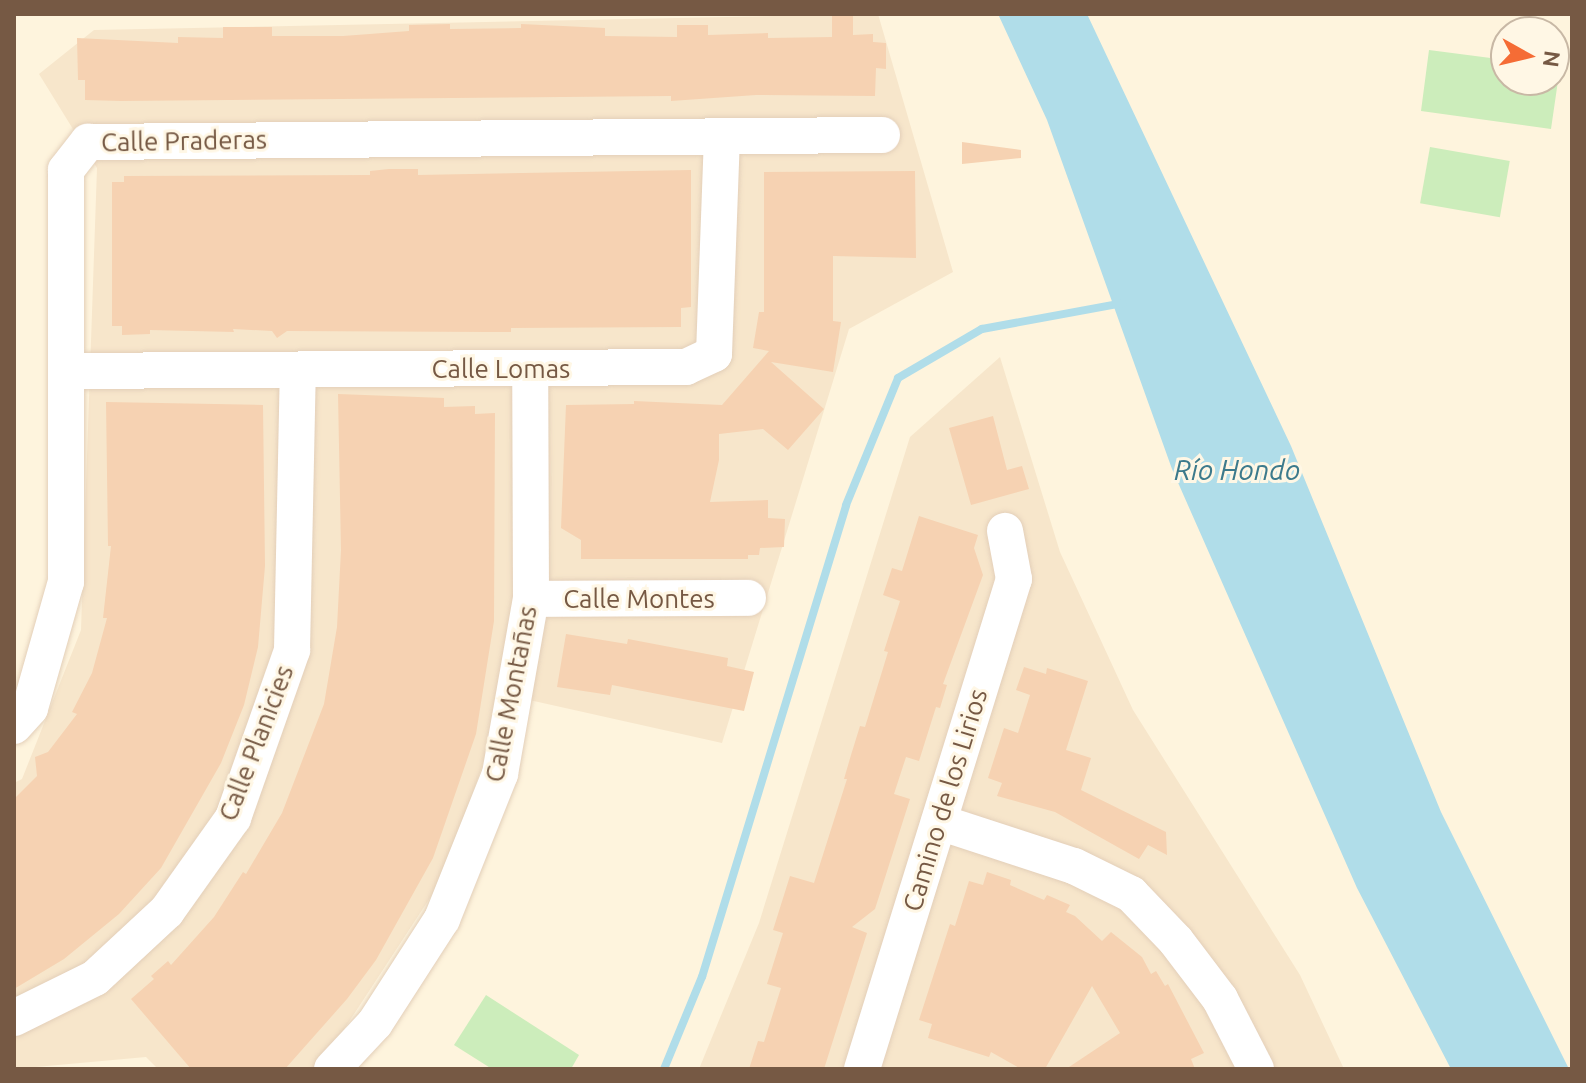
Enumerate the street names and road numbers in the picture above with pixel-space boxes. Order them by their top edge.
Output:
street label: Calle Praderas [101,124,267,158]
street label: Calle Lomas [432,353,570,385]
street label: Calle Montes [563,583,715,615]
street label: Calle Montañas [479,603,543,785]
street label: Calle Planicies [212,661,300,825]
street label: Camino de los Lirios [896,685,994,915]

